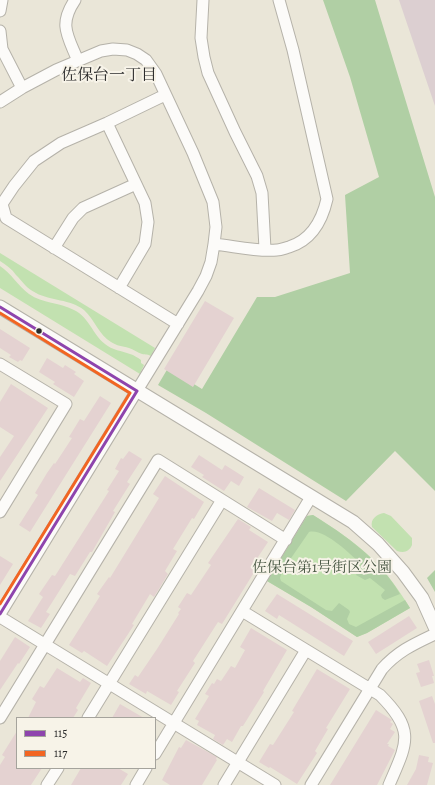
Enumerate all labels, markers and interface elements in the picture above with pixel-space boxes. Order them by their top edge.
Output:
district label: 佐保台一丁目 [61,66,157,86]
unlabelled marker [34,326,44,336]
park label: 佐保台第1号街区公園 [252,559,392,577]
legend [16,717,156,769]
text: 115 [54,725,67,741]
text: 117 [54,745,67,761]

